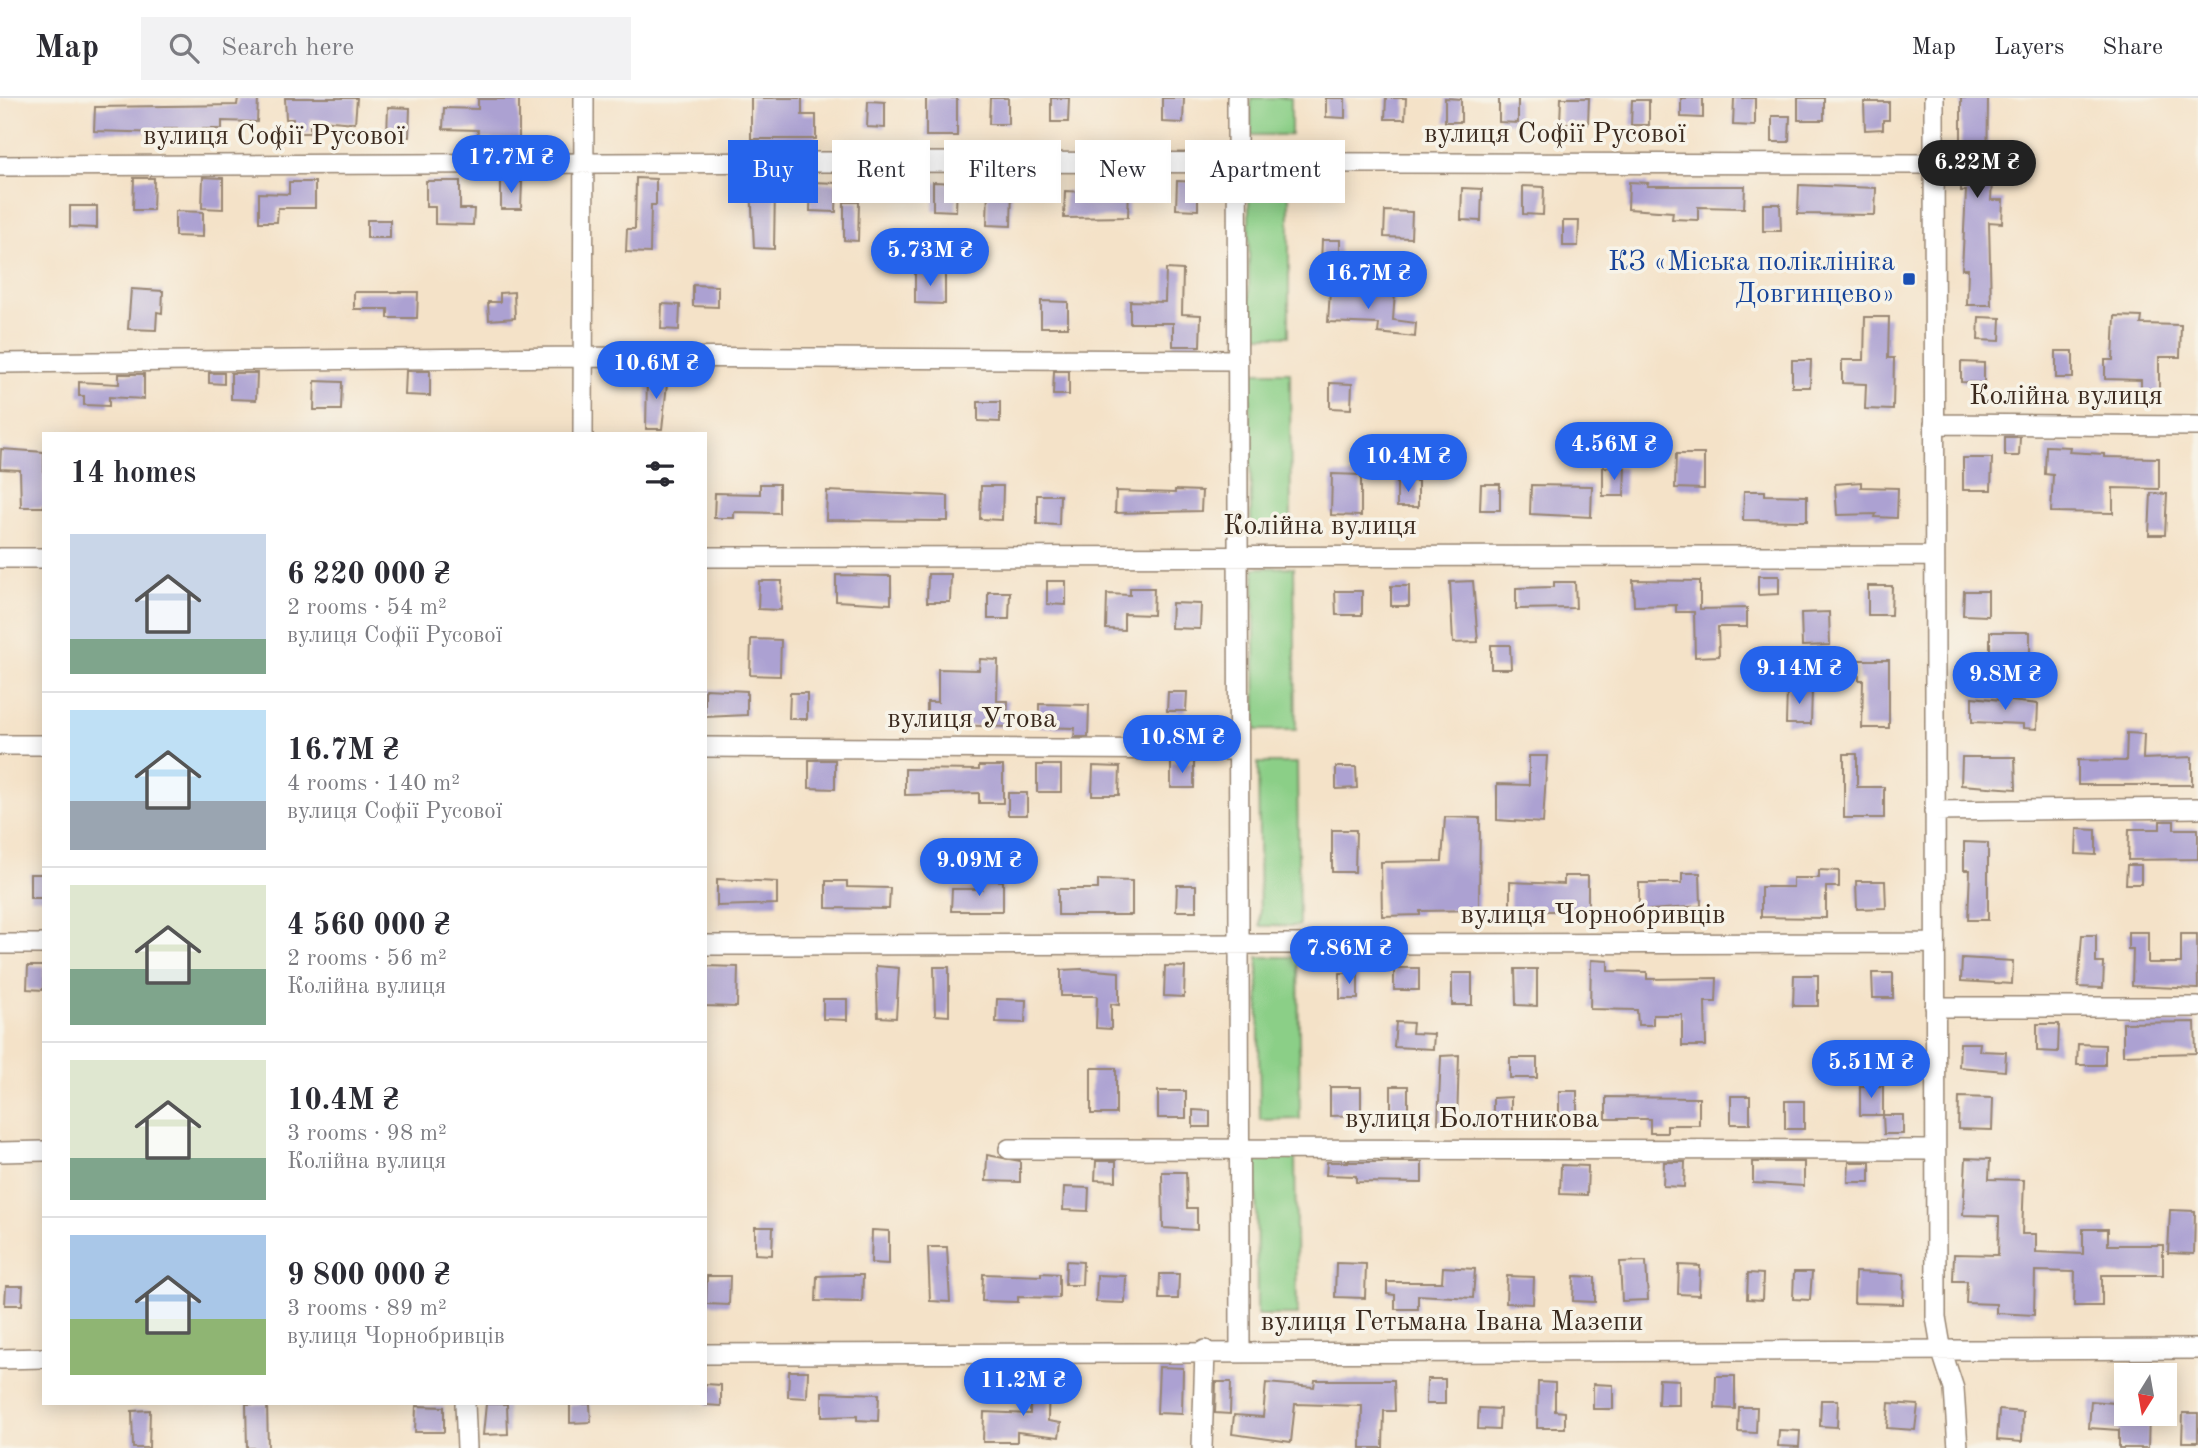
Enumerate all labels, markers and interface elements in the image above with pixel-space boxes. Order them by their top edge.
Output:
search box [141,17,631,80]
icon: search [165,29,203,67]
text: Map [35,32,99,65]
text: Search here [221,35,354,61]
text: Map [1912,36,1956,60]
text: Layers [1994,36,2064,60]
text: Share [2102,36,2163,60]
street label: вулиця Софії Русової [1424,121,1686,149]
street label: вулиця Софії Русової [143,123,405,151]
pin: 17.7M ₴ [446,136,576,195]
chip: Buy [728,140,818,203]
chip: Rent [832,140,930,203]
chip: Filters [944,140,1061,203]
chip: New [1075,140,1171,203]
chip: Apartment [1185,140,1345,203]
pin: 6.22M ₴ [1912,140,2042,200]
text: 17.7M ₴ [468,146,554,169]
text: 6.22M ₴ [1934,151,2020,174]
pin: 5.73M ₴ [865,228,995,288]
text: 5.73M ₴ [887,239,973,262]
place label: КЗ «Міська поліклініка Довгинцево» [1608,249,1895,309]
pin: 16.7M ₴ [1303,252,1433,311]
text: 16.7M ₴ [1325,262,1411,285]
marker: КЗ «Міська поліклініка Довгинцево» [1901,271,1917,287]
pin: 10.6M ₴ [591,342,721,401]
text: 10.6M ₴ [613,352,699,375]
street label: Колійна вулиця [1969,383,2163,411]
pin: 4.56M ₴ [1549,422,1679,482]
text: 4.56M ₴ [1571,433,1657,456]
pin: 10.4M ₴ [1343,434,1473,494]
text: 10.4M ₴ [1365,445,1451,468]
icon: filters [641,455,679,493]
text: 14 homes [70,459,196,489]
street label: Колійна вулиця [1223,513,1417,541]
text: 6 220 000 ₴ [287,560,451,590]
icon: home [126,562,210,646]
text: 2 rooms · 54 m² [287,596,447,619]
text: вулиця Софії Русової [287,624,502,647]
pin: 9.14M ₴ [1734,646,1864,706]
pin: 9.8M ₴ [1948,652,2062,712]
text: 9.14M ₴ [1756,657,1842,680]
text: 9.8M ₴ [1969,663,2041,686]
street label: вулиця Утова [887,706,1057,734]
pin: 10.8M ₴ [1117,716,1247,775]
text: 10.8M ₴ [1139,726,1225,749]
text: 16.7M ₴ [287,736,399,766]
icon: home [126,738,210,822]
text: 4 rooms · 140 m² [287,772,460,795]
text: вулиця Софії Русової [287,800,502,823]
pin: 9.09M ₴ [914,838,1044,898]
text: 9.09M ₴ [936,849,1022,872]
street label: вулиця Чорнобривців [1461,902,1726,930]
text: 4 560 000 ₴ [287,911,451,941]
icon: home [126,913,210,997]
pin: 7.86M ₴ [1284,926,1414,986]
text: 7.86M ₴ [1306,937,1392,960]
text: 2 rooms · 56 m² [287,947,447,970]
text: Колійна вулиця [287,975,446,998]
pin: 5.51M ₴ [1806,1040,1936,1100]
text: 5.51M ₴ [1828,1051,1914,1074]
text: 10.4M ₴ [287,1086,399,1116]
icon: home [126,1088,210,1172]
street label: вулиця Болотникова [1345,1106,1599,1134]
text: 3 rooms · 98 m² [287,1122,447,1145]
text: Колійна вулиця [287,1150,446,1173]
text: 9 800 000 ₴ [287,1261,451,1291]
icon: home [126,1263,210,1347]
text: 3 rooms · 89 m² [287,1297,447,1320]
street label: вулиця Гетьмана Івана Мазепи [1261,1309,1643,1337]
text: вулиця Чорнобривців [287,1325,505,1348]
pin: 11.2M ₴ [958,1358,1088,1418]
north arrow [2114,1363,2177,1426]
map controls [2114,1363,2177,1426]
text: 11.2M ₴ [980,1369,1066,1392]

